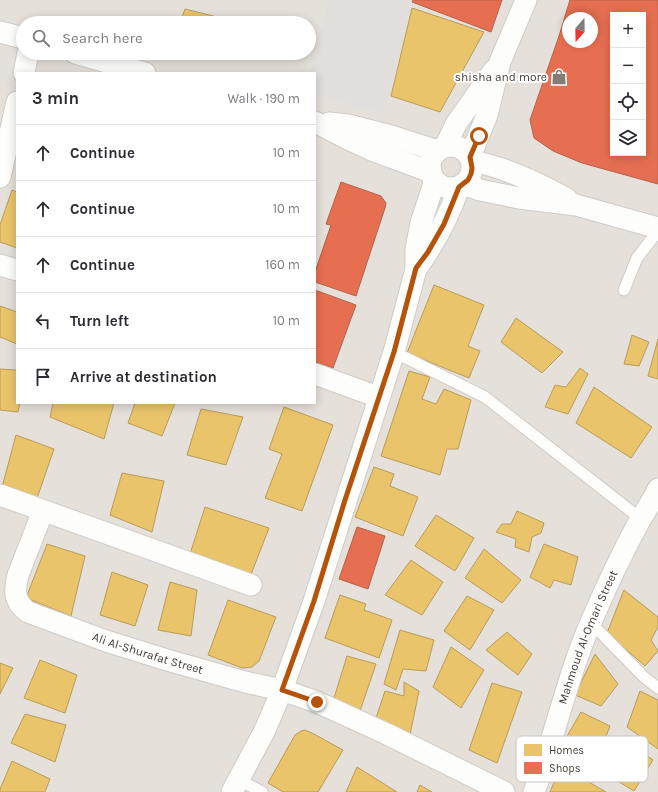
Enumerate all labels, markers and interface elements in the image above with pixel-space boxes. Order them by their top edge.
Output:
north arrow [562,12,598,48]
map controls [610,12,646,156]
button: + [610,12,646,48]
search box [16,16,316,60]
icon: search [30,27,52,49]
text: Search here [62,29,143,47]
button: − [610,48,646,84]
shop icon: shisha and more [550,68,568,86]
place label: shisha and more [455,70,547,84]
button: locate [610,84,646,120]
text: 3 min [32,88,79,108]
text: Walk · 190 m [227,91,300,106]
button: layers [610,120,646,156]
route start [470,127,488,145]
icon: ahead [32,142,54,164]
text: Continue [70,144,135,162]
text: 10 m [273,145,300,160]
icon: ahead [32,198,54,220]
text: Continue [70,200,135,218]
text: 10 m [273,201,300,216]
icon: ahead [32,254,54,276]
text: Continue [70,256,135,274]
text: 160 m [265,257,300,272]
icon: left [32,310,54,332]
text: Turn left [70,312,129,330]
text: 10 m [273,313,300,328]
icon: arrive [32,366,54,388]
text: Arrive at destination [70,368,217,386]
street label: Mahmoud Al-Omari Street [556,567,621,706]
street label: Ali Al-Shurafat Street [90,630,205,677]
route end [308,693,326,711]
legend [516,736,648,782]
text: Homes [549,744,584,757]
text: Shops [549,762,581,775]

